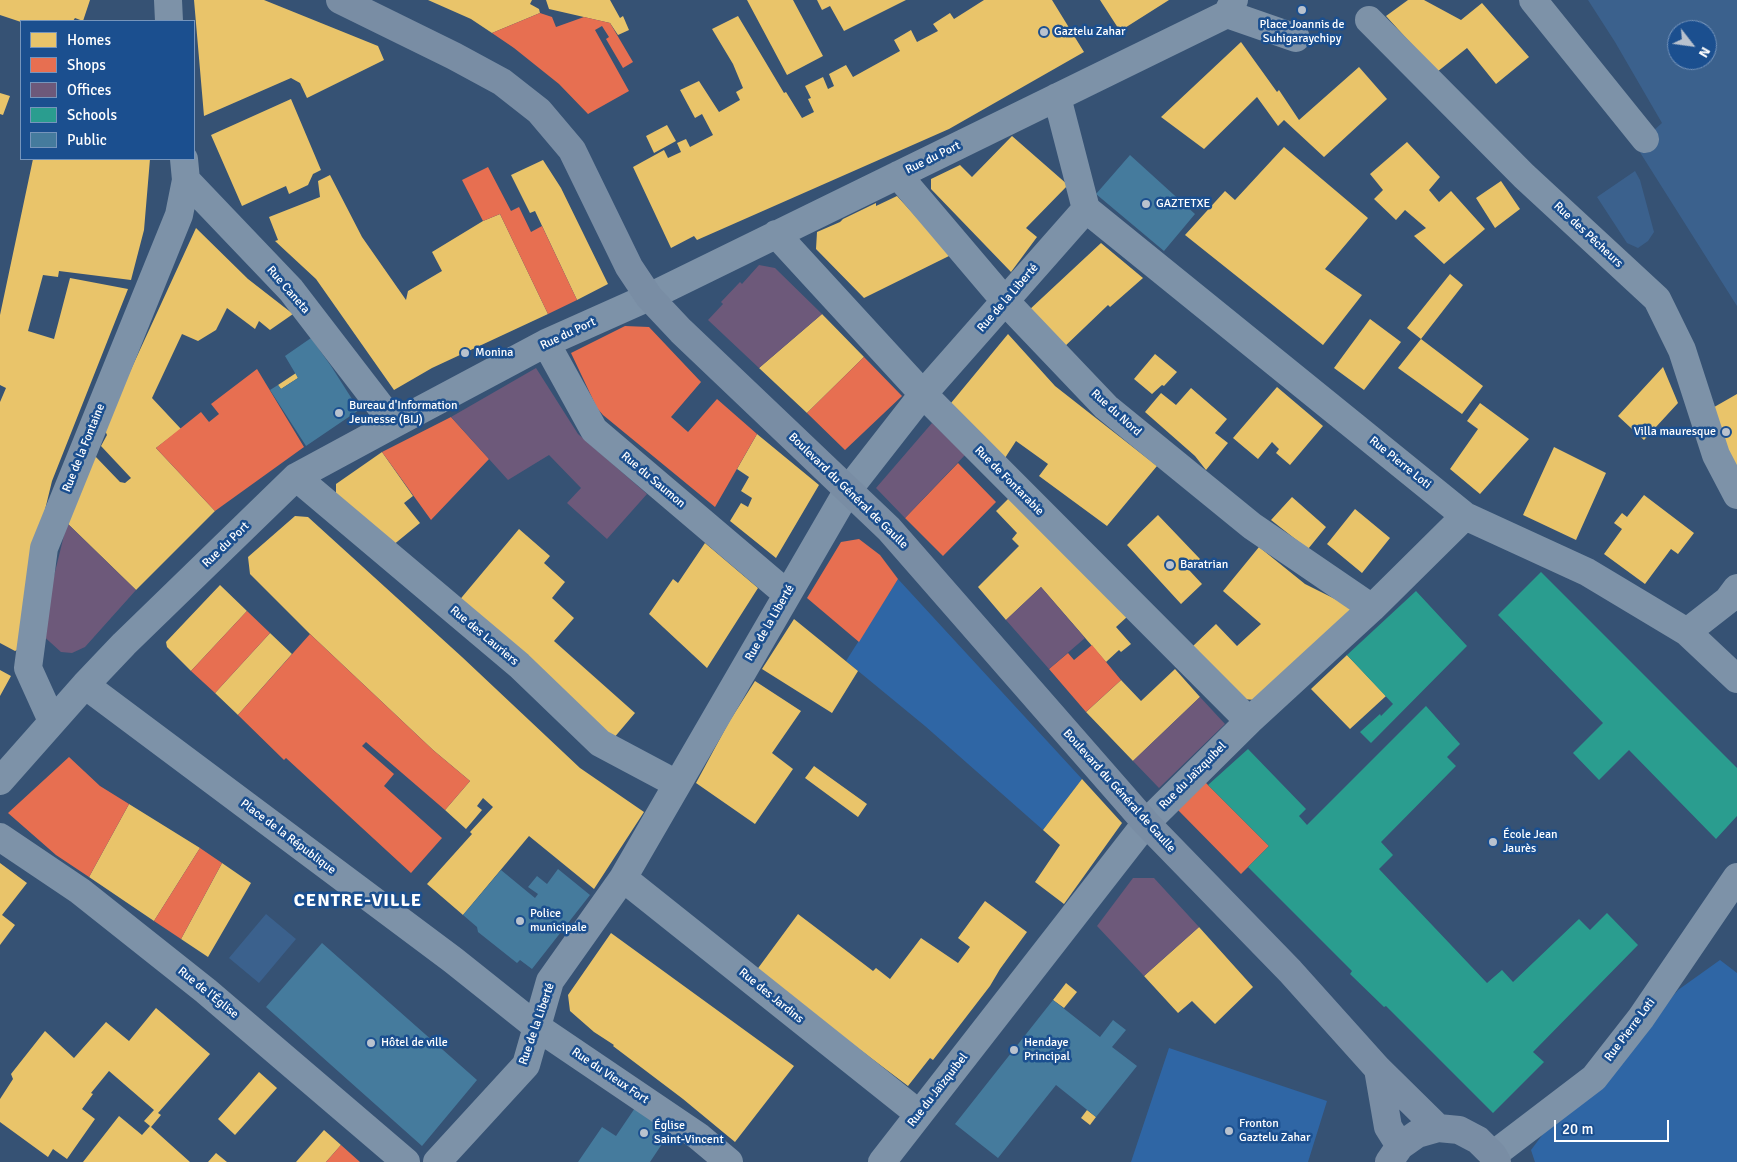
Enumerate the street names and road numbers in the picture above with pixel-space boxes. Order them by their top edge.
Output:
street label: Rue du Port [903,139,963,177]
street label: Rue des Pêcheurs [1550,199,1626,271]
street label: Rue de la Liberté [974,261,1042,335]
street label: Rue Caneta [263,263,313,317]
street label: Rue du Port [538,315,598,353]
street label: Rue du Nord [1088,387,1144,439]
street label: Rue de la Fontaine [60,402,108,494]
street label: Boulevard du Général de Gaulle [785,430,911,552]
street label: Rue Pierre Loti [1366,434,1434,492]
street label: Rue de Fontarabie [971,443,1047,519]
street label: Rue du Saumon [618,449,688,511]
street label: Rue du Port [200,519,252,571]
street label: Rue de la Liberté [742,582,798,664]
street label: Rue des Lauriers [447,603,521,669]
street label: Boulevard du Général de Gaulle [1060,726,1178,856]
street label: Rue du Jaïzquibel [1156,739,1230,813]
street label: Place de la République [237,796,339,878]
street label: Rue de l'Église [175,964,241,1022]
street label: Rue des Jardins [736,965,806,1027]
street label: Rue de la Liberté [516,981,558,1067]
street label: Rue Pierre Loti [1602,996,1658,1064]
street label: Rue du Vieux Fort [569,1045,651,1107]
street label: Rue du Jaïzquibel [905,1050,971,1130]

